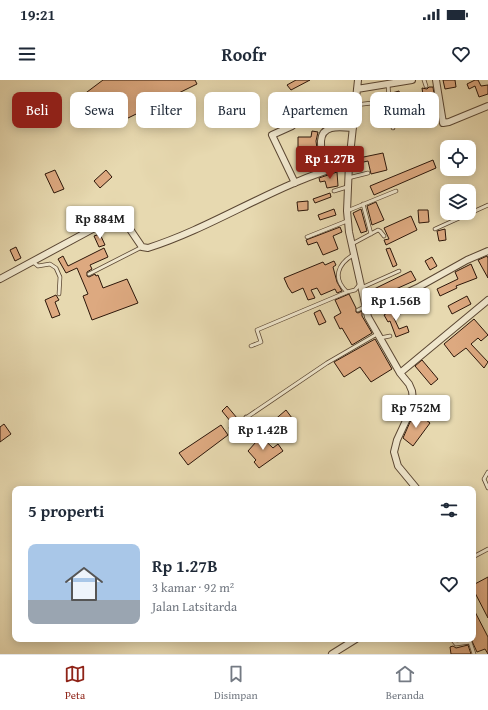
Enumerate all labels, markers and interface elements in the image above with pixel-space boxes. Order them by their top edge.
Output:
text: 19:21 [20,4,55,25]
text: Roofr [222,41,266,68]
icon: menu [16,43,38,65]
icon: heart [450,43,472,65]
chip: Beli [12,92,62,128]
chip: Sewa [70,92,128,128]
chip: Filter [136,92,196,128]
chip: Baru [204,92,260,128]
chip: Apartemen [268,92,362,128]
chip: Rumah [370,92,439,128]
map controls [440,140,476,220]
button: locate [440,140,476,176]
pin: Rp 1.27B [289,146,371,180]
text: Rp 1.27B [305,149,355,168]
button: layers [440,184,476,220]
pin: Rp 884M [63,206,137,240]
text: Rp 884M [75,209,125,228]
pin: Rp 1.56B [355,288,437,322]
text: Rp 1.56B [371,291,421,310]
pin: Rp 752M [379,395,453,429]
text: Rp 752M [391,398,441,417]
pin: Rp 1.42B [222,417,304,451]
text: Rp 1.42B [238,420,288,439]
text: 5 properti [28,498,104,523]
icon: filters [438,499,460,521]
text: Rp 1.27B [152,553,218,578]
icon: home [60,560,108,608]
icon: heart [438,573,460,595]
text: 3 kamar · 92 m² [152,578,234,597]
text: Jalan Latsitarda [152,597,237,616]
tab: Peta [64,663,86,703]
tab: Disimpan [214,663,258,703]
tab: Beranda [386,663,424,703]

